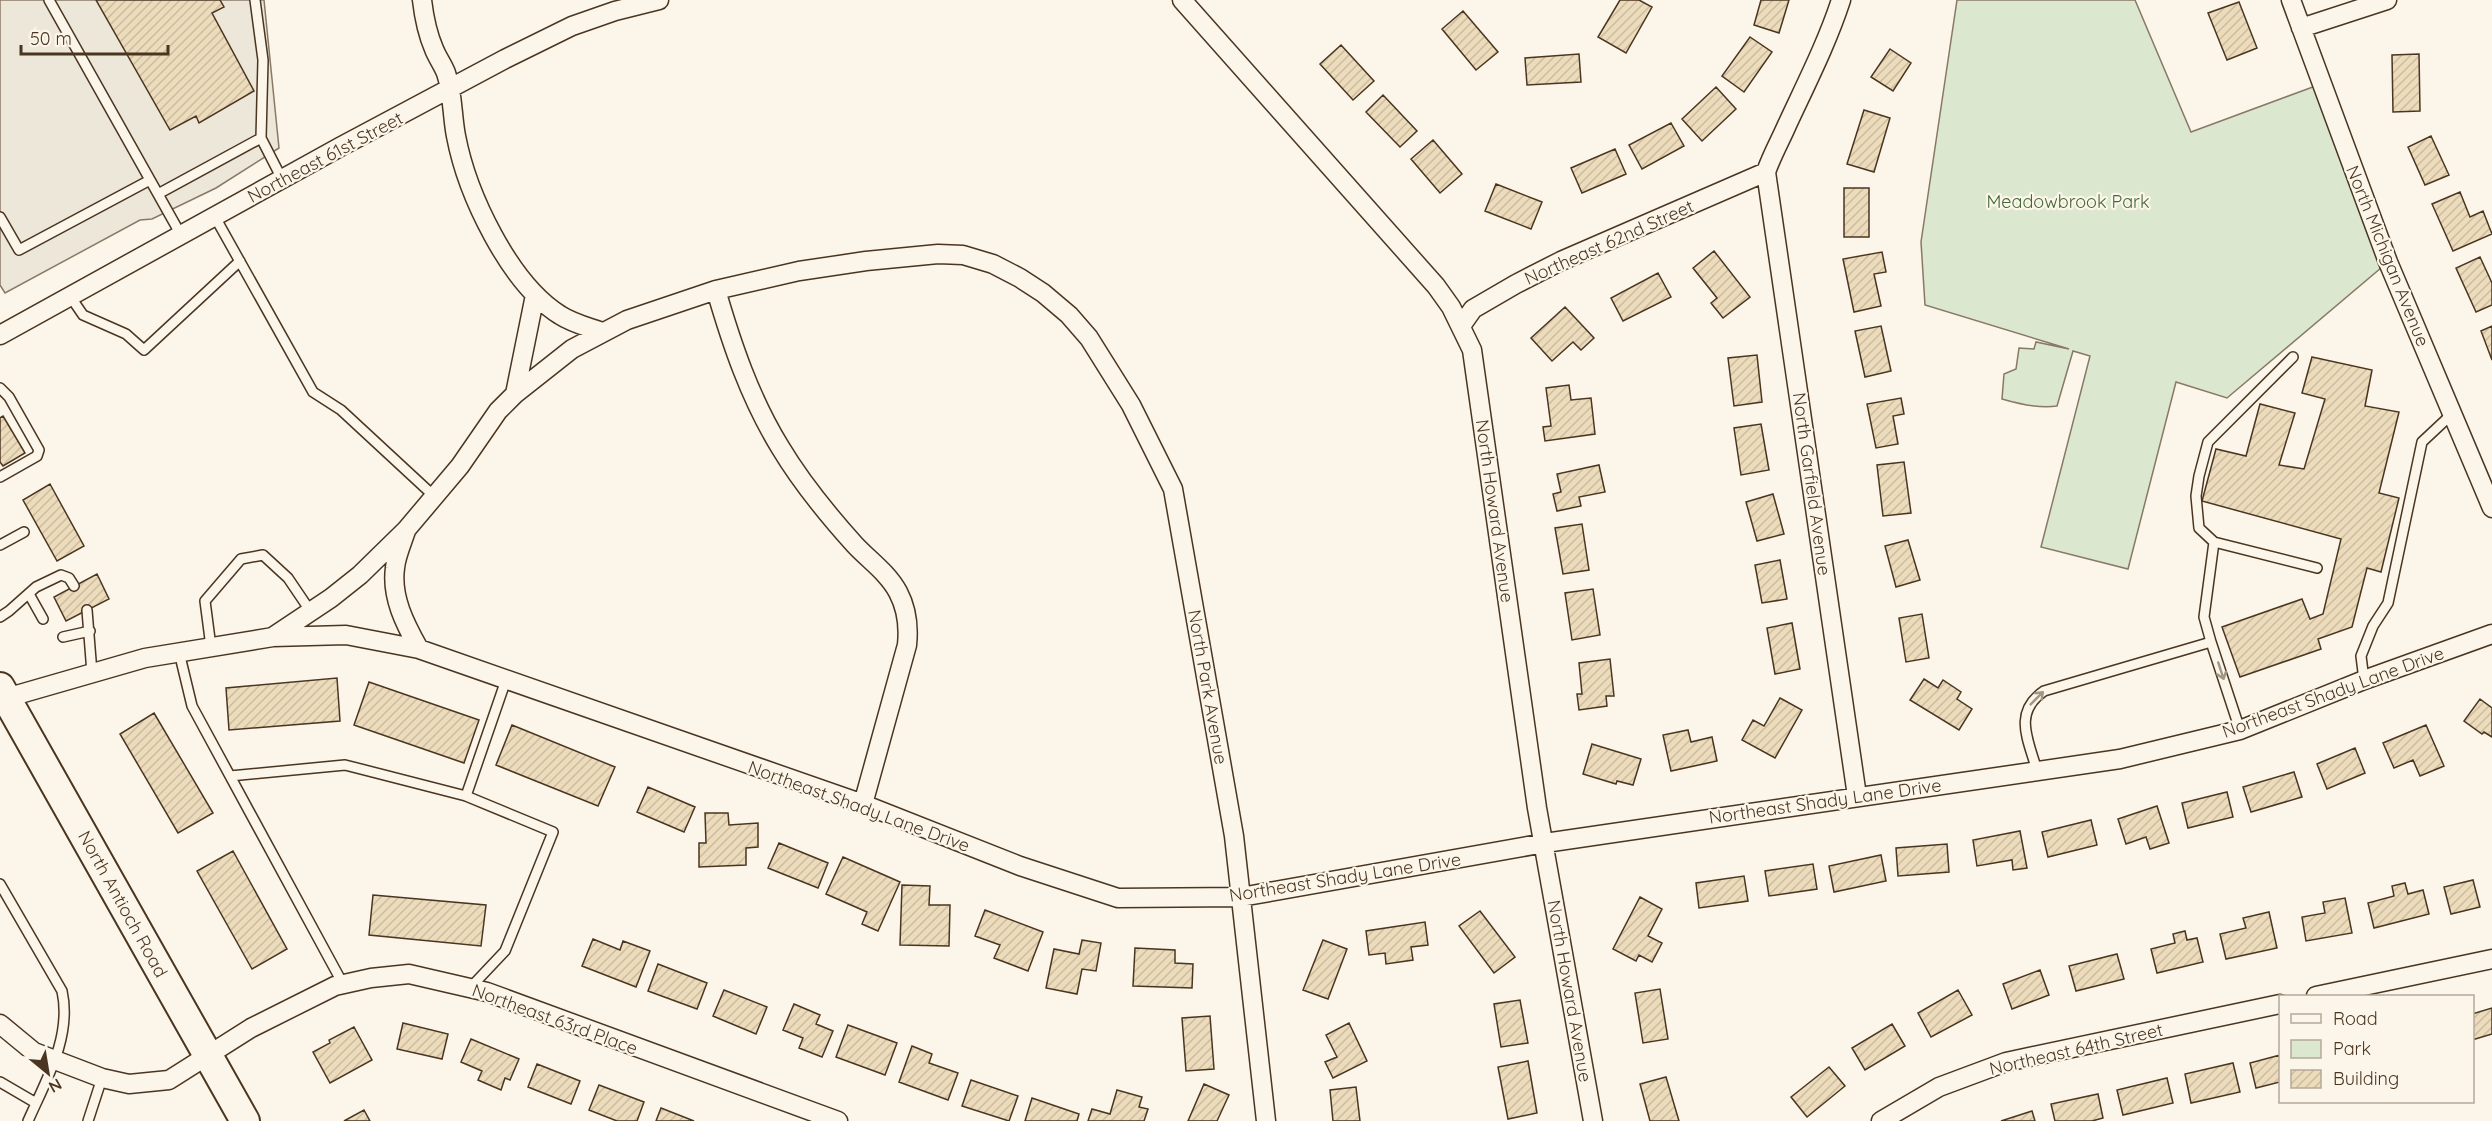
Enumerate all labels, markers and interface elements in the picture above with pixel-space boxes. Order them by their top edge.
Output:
scale bar [21,18,168,56]
text: 50 m [30,27,72,50]
street label: Northeast 61st Street [243,106,407,208]
street label: North Michigan Avenue [2341,162,2435,350]
park label: Meadowbrook Park [1986,190,2150,213]
street label: Northeast 62nd Street [1521,194,1697,290]
street label: North Garfield Avenue [1788,391,1836,577]
street label: North Howard Avenue [1471,418,1519,604]
street label: North Park Avenue [1183,608,1233,766]
street label: Northeast Shady Lane Drive [2219,641,2447,743]
one-way arrow [2216,661,2227,680]
one-way arrow [2029,691,2044,706]
street label: Northeast Shady Lane Drive [745,755,973,857]
street label: Northeast Shady Lane Drive [1707,773,1943,829]
street label: North Antioch Road [73,827,173,981]
street label: Northeast Shady Lane Drive [1227,847,1463,907]
street label: North Howard Avenue [1543,898,1597,1084]
street label: Northeast 63rd Place [469,978,641,1060]
legend [2279,995,2474,1103]
text: Road [2333,1007,2378,1030]
street label: Northeast 64th Street [1987,1018,2165,1080]
text: Park [2333,1037,2371,1060]
north arrow [18,1043,78,1103]
text: Building [2333,1067,2399,1090]
text: N [45,1074,66,1098]

